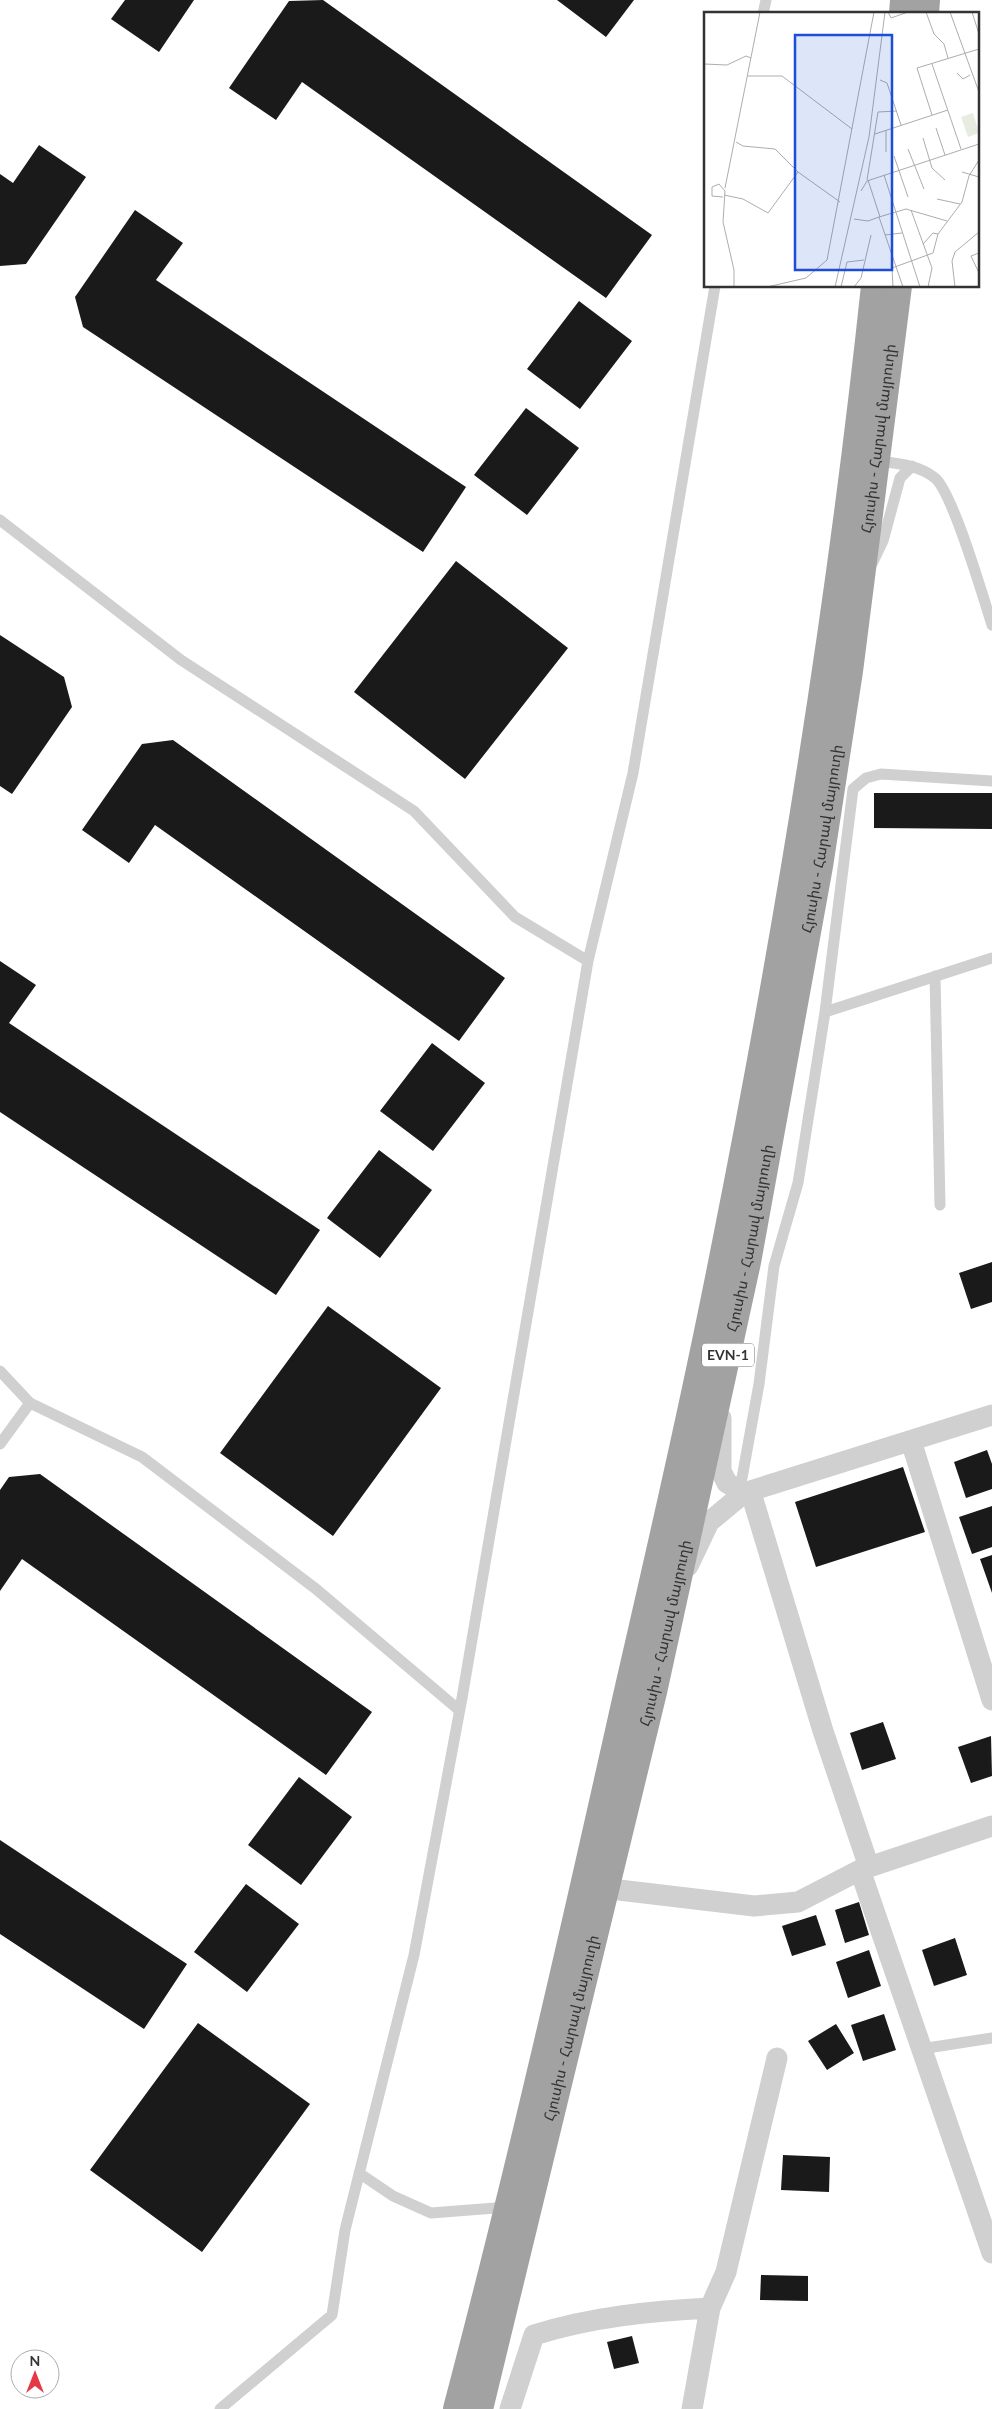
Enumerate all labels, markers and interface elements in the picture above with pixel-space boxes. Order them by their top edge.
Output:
inset map [704,12,980,288]
street label: Հյուսիս - Հարավ մայրուղի [857,343,900,534]
street label: Հյուսիս - Հարավ մայրուղի [797,743,847,934]
street label: Հյուսիս - Հարավ մայրուղի [722,1143,777,1333]
road number: EVN-1 [702,1344,754,1366]
street label: Հյուսիս - Հարավ մայրուղի [635,1538,695,1728]
street label: Հյուսիս - Հարավ մայրուղի [539,1933,603,2123]
north arrow [10,2349,60,2399]
text: N [30,2352,40,2369]

